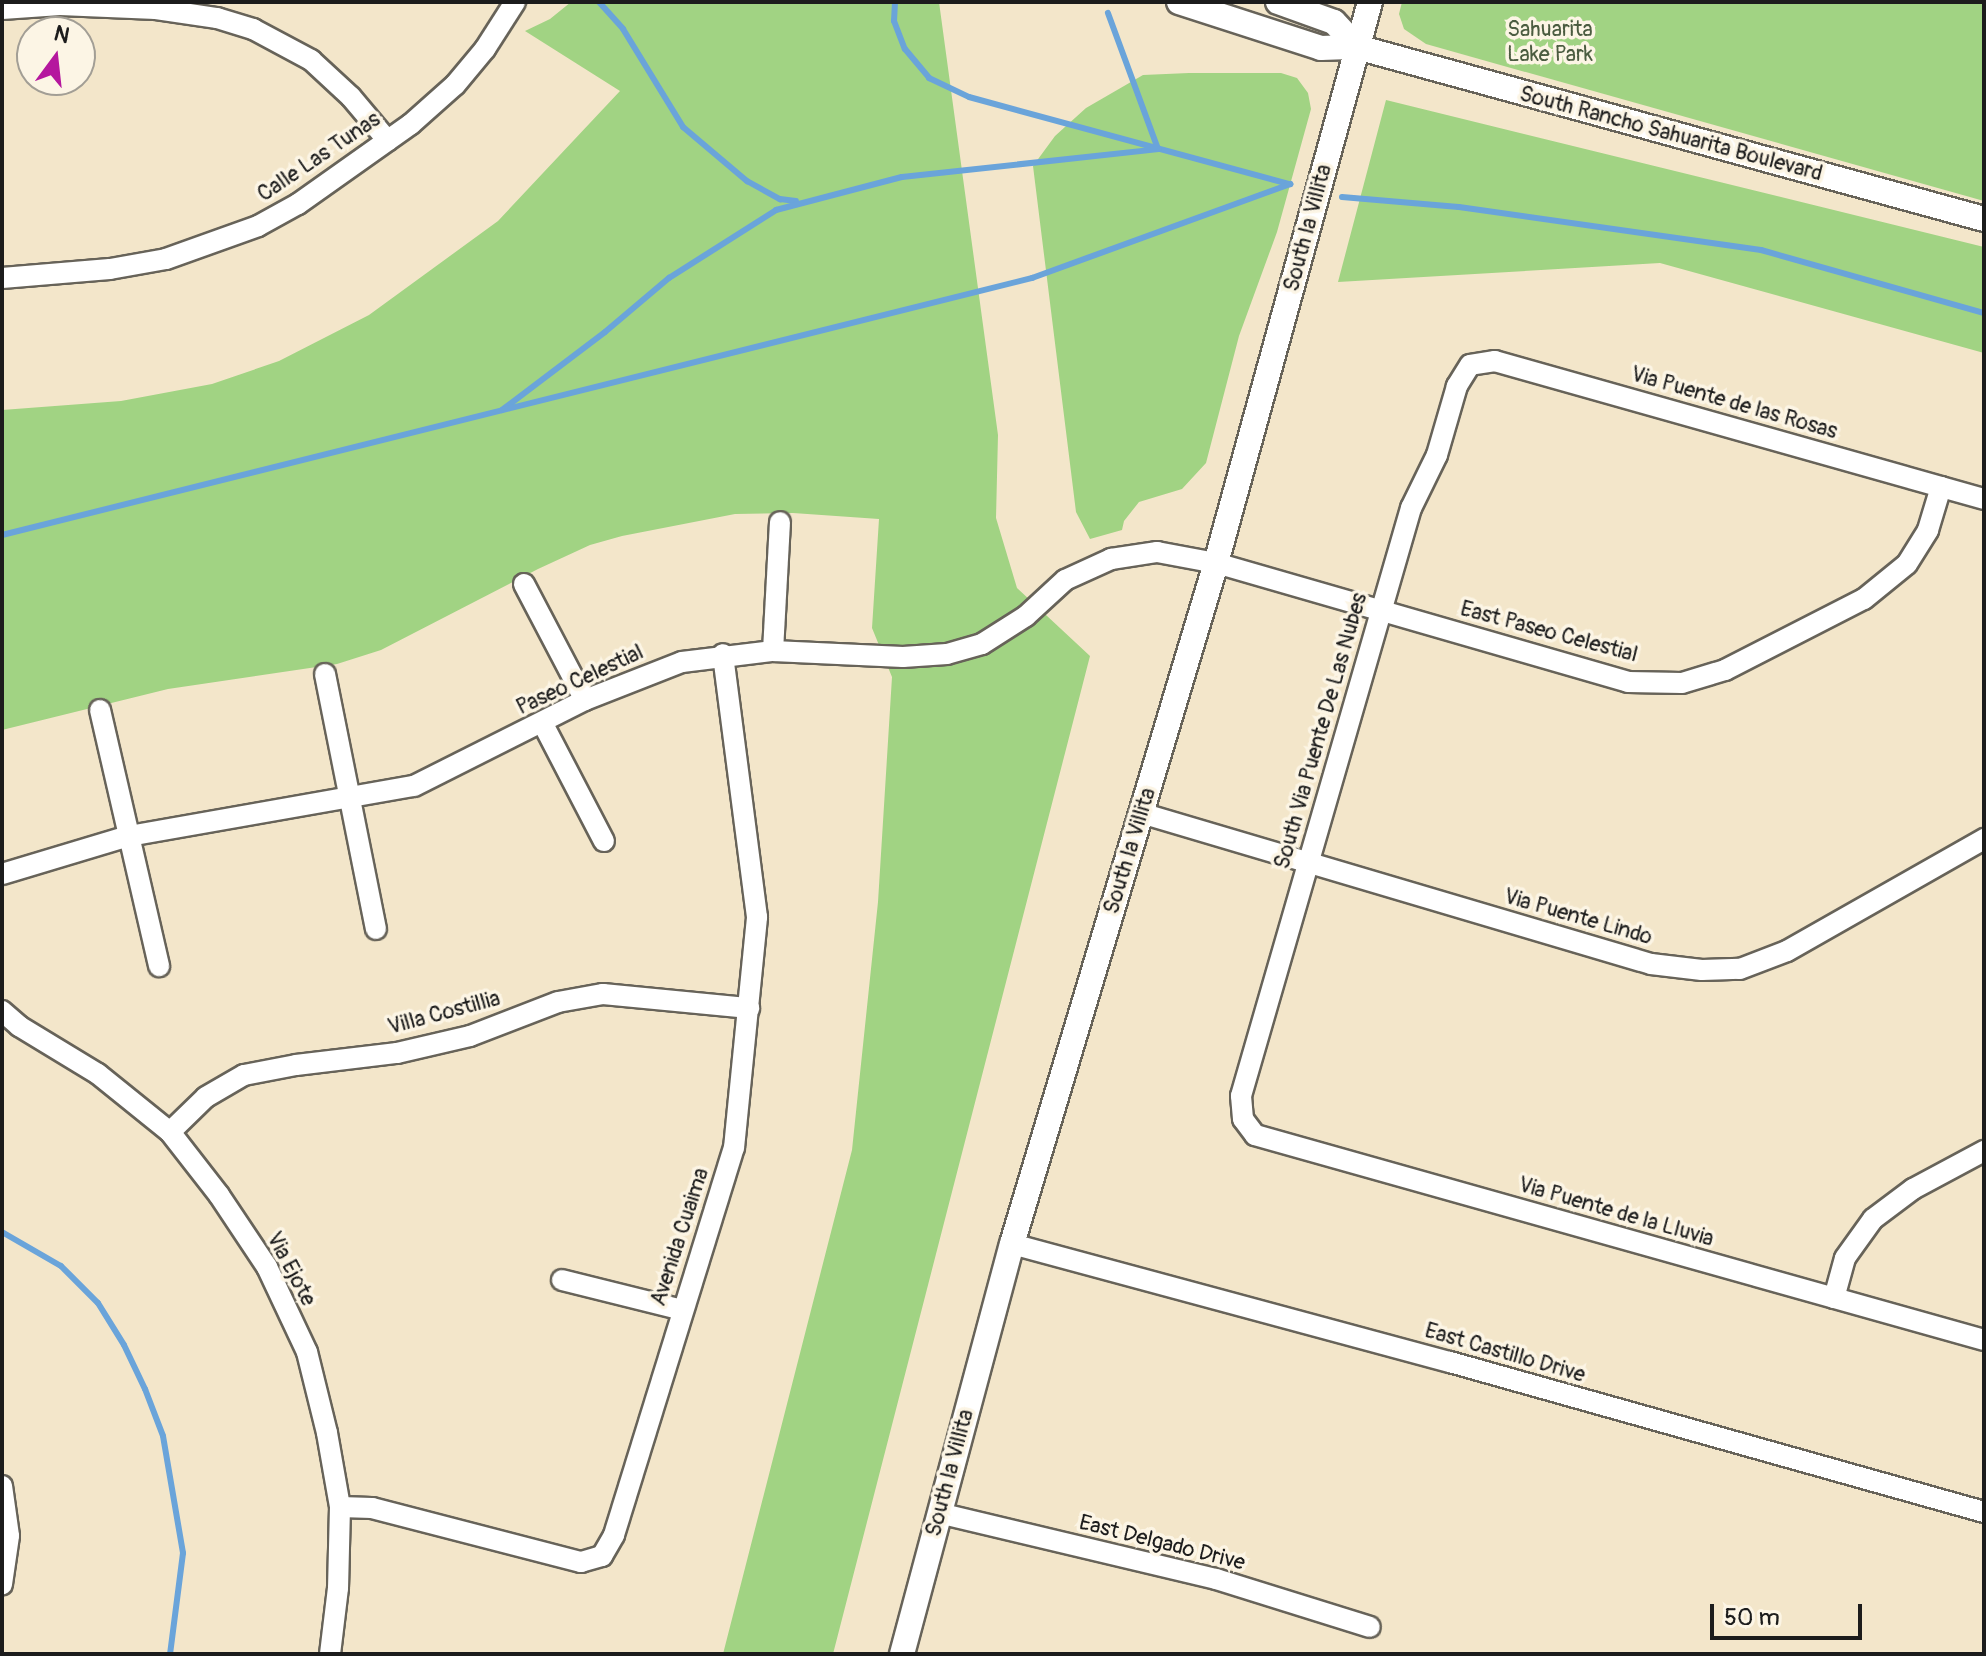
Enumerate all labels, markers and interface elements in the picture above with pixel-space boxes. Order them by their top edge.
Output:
north arrow [16,16,96,96]
park label: Sahuarita Lake Park [1507,16,1593,68]
text: N [51,19,73,50]
street label: South Rancho Sahuarita Boulevard [1517,81,1825,187]
street label: Calle Las Tunas [253,106,385,208]
street label: South la Villita [1278,162,1338,294]
street label: Via Puente de las Rosas [1628,361,1840,445]
street label: South Via Puente De Las Nubes [1269,590,1373,872]
street label: East Paseo Celestial [1457,596,1641,668]
street label: Paseo Celestial [512,639,648,721]
street label: South la Villita [1098,785,1162,917]
street label: Via Puente Lindo [1501,883,1655,951]
street label: Villa Costillia [385,985,503,1041]
street label: Avenida Cuaima [645,1165,715,1309]
street label: Via Puente de la Lluvia [1515,1171,1717,1253]
street label: Via Ejote [261,1227,321,1311]
street label: East Castillo Drive [1422,1317,1588,1389]
street label: South la Villita [920,1407,980,1539]
street label: East Delgado Drive [1076,1510,1248,1576]
scale bar [1714,1588,1866,1638]
text: 50 m [1724,1603,1780,1632]

